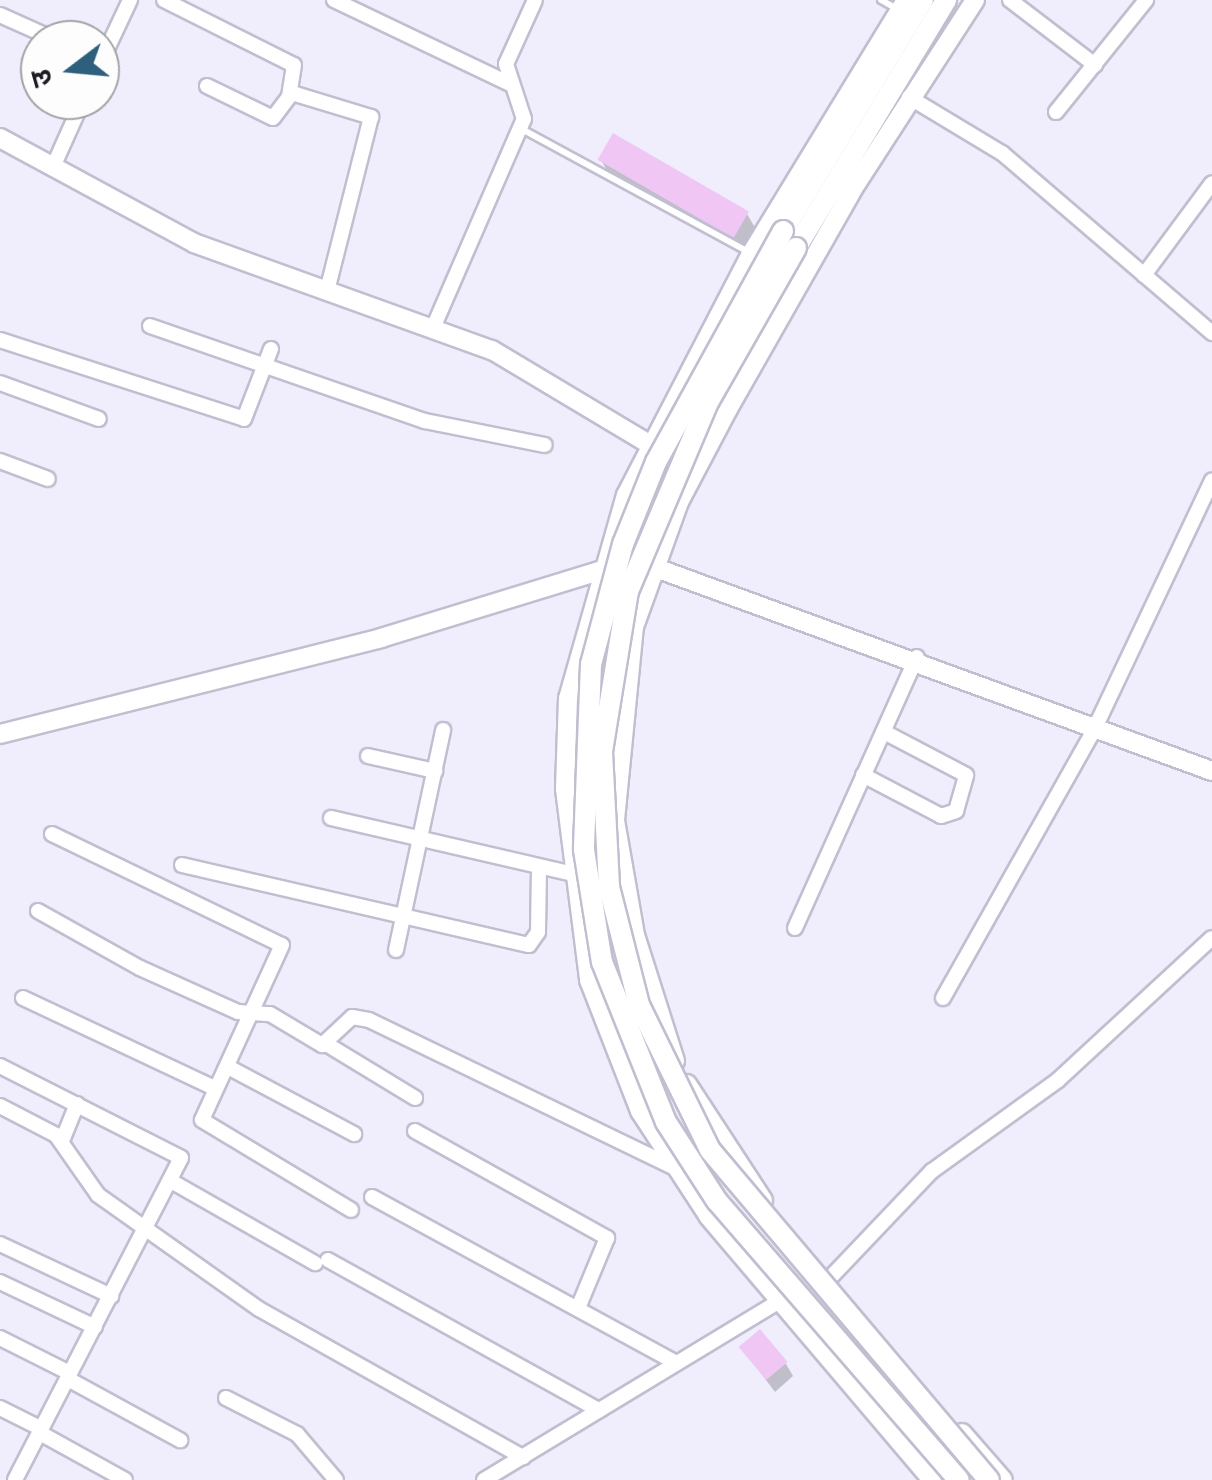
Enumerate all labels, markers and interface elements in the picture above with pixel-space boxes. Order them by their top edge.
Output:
north arrow [20,20,120,120]
text: उ [24,65,61,90]

